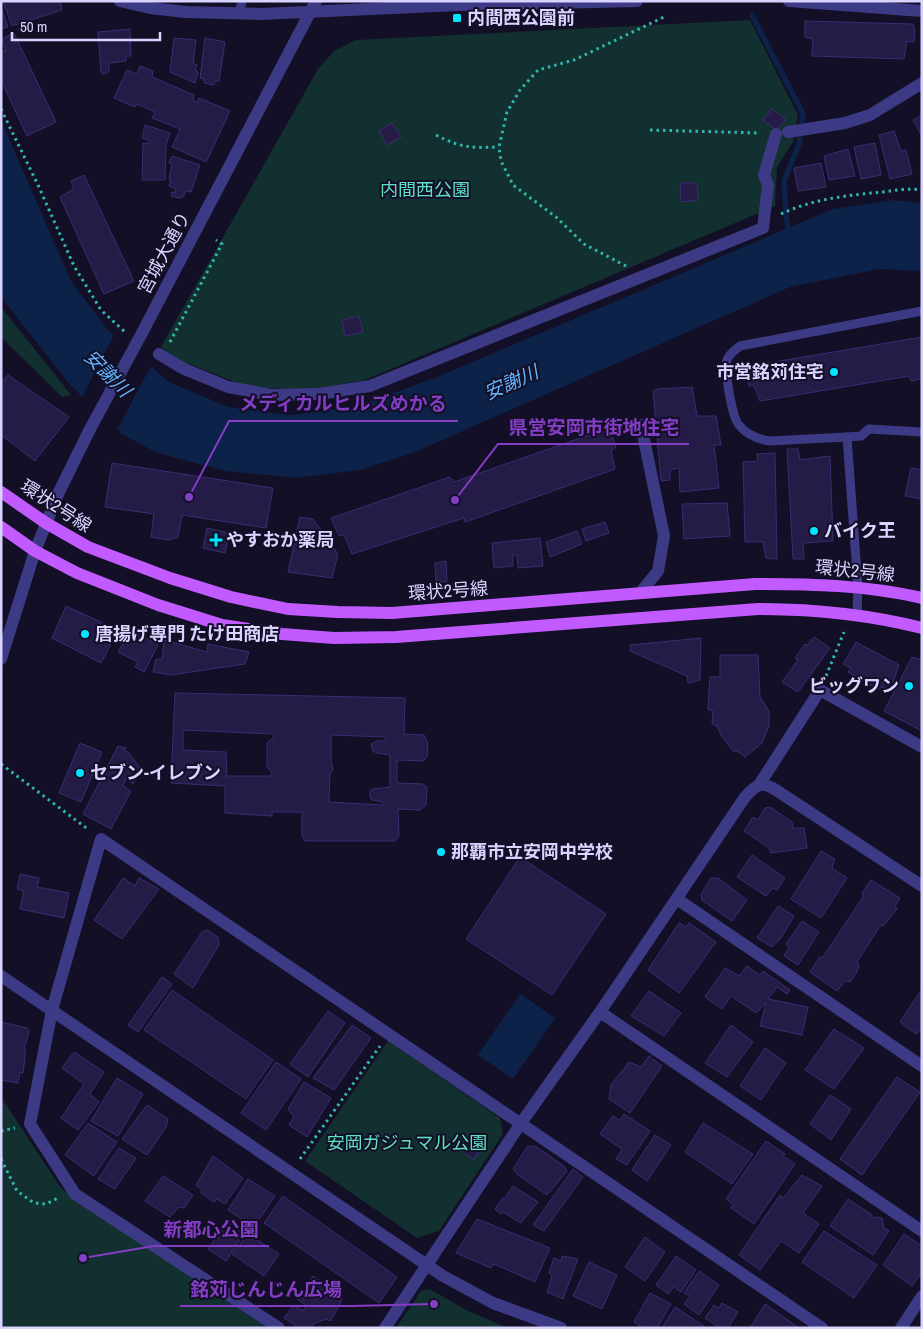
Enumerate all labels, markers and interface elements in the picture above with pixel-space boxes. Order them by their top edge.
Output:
place label: 内間西公園前 [467,5,575,30]
scale bar [12,10,160,42]
marker: 内間西公園前 [451,12,463,24]
text: 50 m [20,16,47,37]
park label: 内間西公園 [380,177,470,202]
street label: 宮城大通り [131,207,196,298]
water label: 安謝川 [79,344,139,404]
water label: 安謝川 [480,358,544,405]
place label: 市営銘苅住宅 [716,359,824,384]
marker: 市営銘苅住宅 [828,366,840,378]
callout: メディカルヒルズめかる [229,387,458,421]
text: メディカルヒルズめかる [239,390,447,416]
callout: 県営安岡市街地住宅 [498,410,689,444]
text: 県営安岡市街地住宅 [508,414,680,440]
street label: 環状2号線 [16,473,97,538]
place label: バイク王 [824,518,896,543]
marker: バイク王 [808,525,820,537]
place label: やすおか薬局 [226,527,334,552]
marker: やすおか薬局 [210,534,222,546]
street label: 環状2号線 [814,554,896,587]
street label: 環状2号線 [407,575,489,606]
place label: 唐揚げ専門 たけ田商店 [95,621,279,646]
marker: 唐揚げ専門 たけ田商店 [79,628,91,640]
place label: ビッグワン [809,673,899,698]
marker: ビッグワン [903,680,915,692]
place label: セブン-イレブン [90,760,221,785]
marker: セブン-イレブン [74,767,86,779]
place label: 那覇市立安岡中学校 [451,839,613,864]
marker: 那覇市立安岡中学校 [435,846,447,858]
park label: 安岡ガジュマル公園 [327,1130,487,1155]
callout: 新都心公園 [154,1212,269,1246]
text: 新都心公園 [163,1216,259,1242]
callout: 銘苅じんじん広場 [180,1272,352,1306]
text: 銘苅じんじん広場 [190,1276,342,1302]

